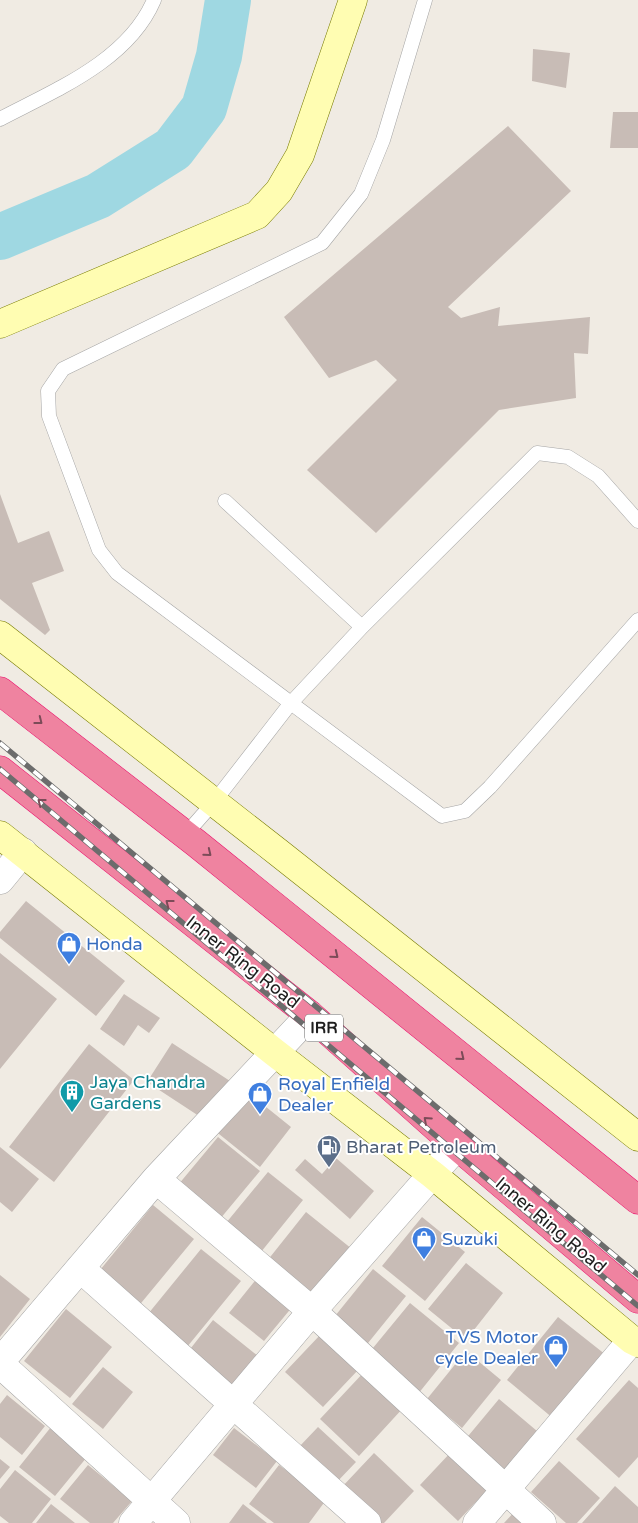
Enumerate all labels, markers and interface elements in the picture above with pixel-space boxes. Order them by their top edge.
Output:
one-way arrow [33,715,42,723]
one-way arrow [38,799,47,808]
one-way arrow [202,847,211,855]
one-way arrow [166,901,175,909]
street label: Inner Ring Road [182,911,304,1013]
shop icon: Honda [56,931,82,965]
place label: Honda [86,933,143,955]
one-way arrow [329,949,338,957]
road number: IRR [305,1014,343,1042]
one-way arrow [455,1051,464,1059]
place label: Jaya Chandra Gardens [90,1071,206,1114]
place label: Royal Enfield Dealer [278,1073,390,1116]
building icon: Jaya Chandra Gardens [59,1079,85,1113]
shop icon: Royal Enfield Dealer [247,1081,273,1115]
one-way arrow [424,1117,433,1126]
fuel station icon: Bharat Petroleum [316,1134,342,1168]
place label: Bharat Petroleum [346,1136,496,1158]
street label: Inner Ring Road [491,1172,611,1278]
shop icon: Suzuki [411,1226,437,1260]
place label: Suzuki [442,1228,498,1250]
place label: TVS Motor cycle Dealer [435,1326,538,1369]
shop icon: TVS Motor cycle Dealer [543,1334,569,1368]

